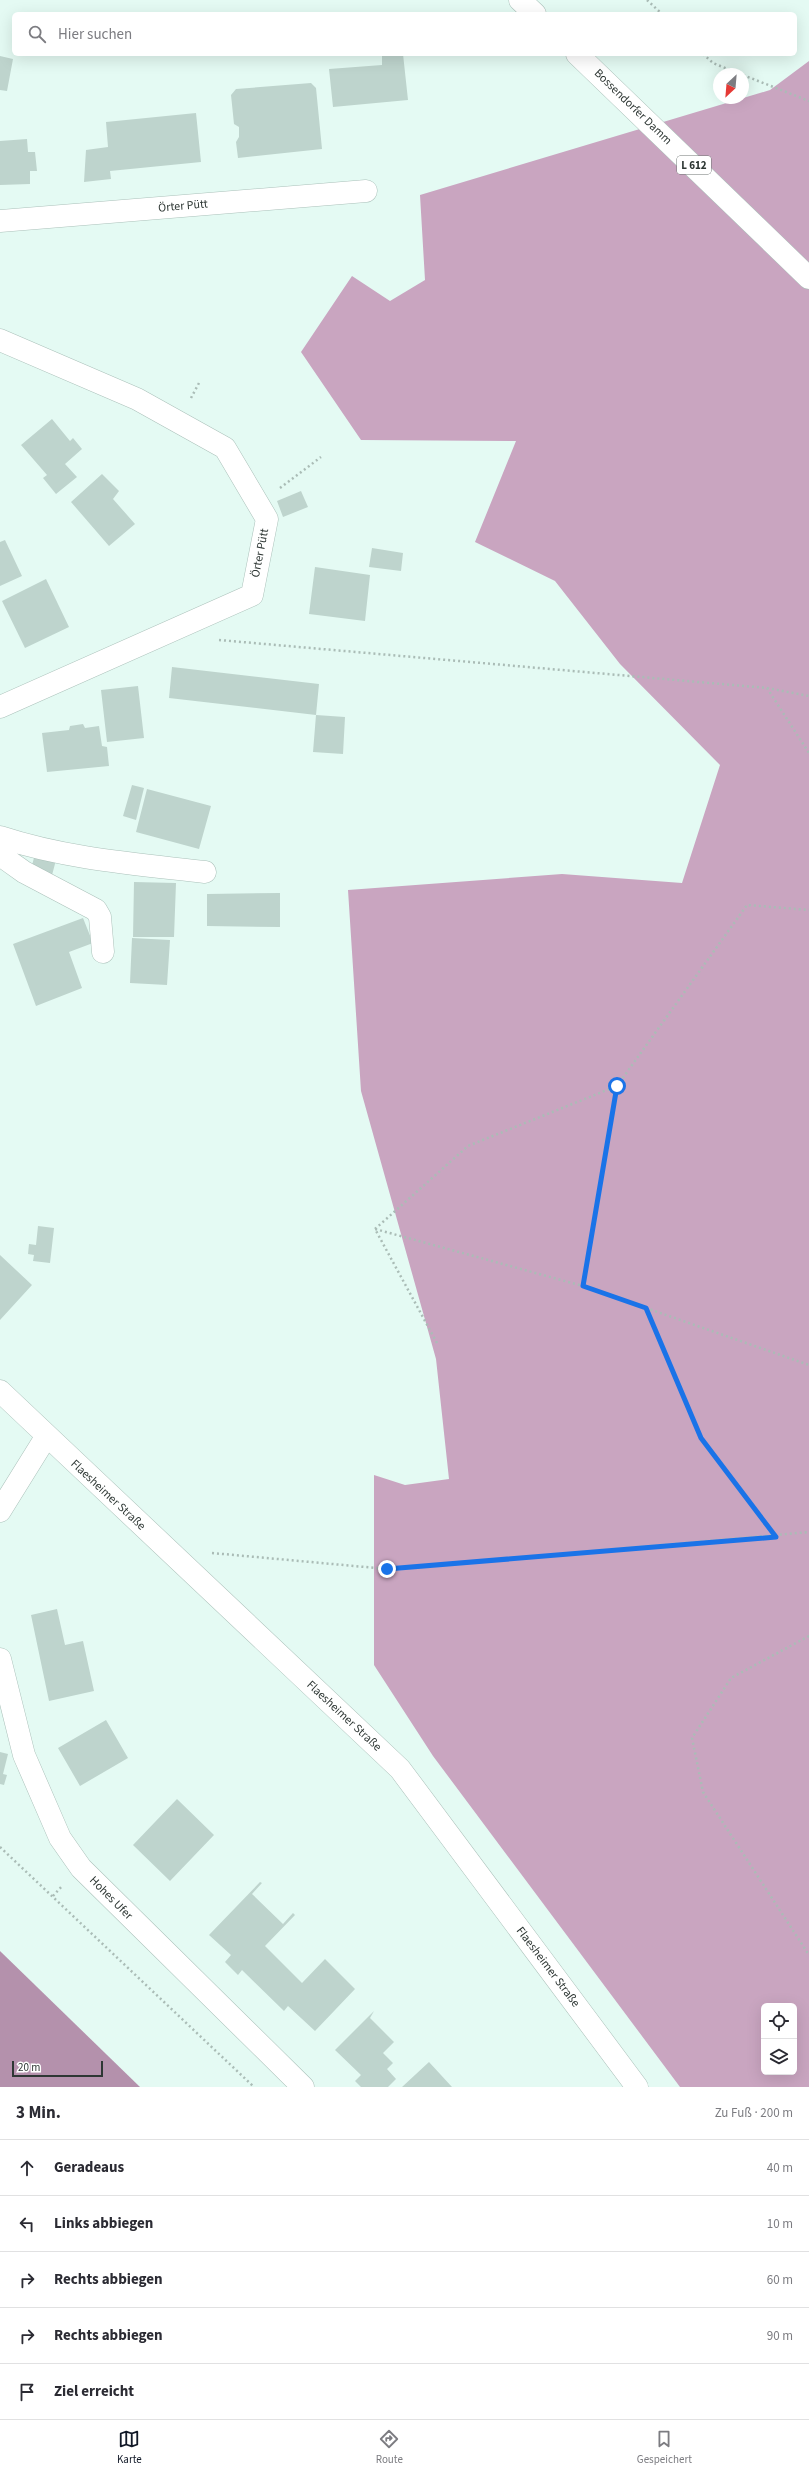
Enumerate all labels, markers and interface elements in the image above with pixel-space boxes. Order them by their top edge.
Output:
search box [12,12,797,56]
icon: search [26,23,48,45]
text: Hier suchen [58,24,132,45]
street label: Bossendorfer Damm [590,65,676,149]
north arrow [713,68,749,104]
road number: L 612 [677,156,711,174]
street label: Örter Pütt [157,195,209,217]
street label: Örter Pütt [247,527,273,579]
route start [608,1077,626,1095]
street label: Flaesheimer Straße [67,1456,149,1534]
route end [378,1560,396,1578]
street label: Flaesheimer Straße [303,1677,385,1755]
street label: Hohes Ufer [85,1872,137,1924]
street label: Flaesheimer Straße [512,1923,584,2011]
map controls [761,2003,797,2075]
button: locate [761,2003,797,2039]
button: layers [761,2039,797,2075]
scale bar [12,2059,103,2078]
text: 20 m [18,2060,40,2075]
text: 3 Min. [16,2101,61,2125]
text: Zu Fuß · 200 m [715,2104,793,2122]
icon: ahead [16,2157,38,2179]
text: Geradeaus [54,2157,124,2178]
text: 40 m [767,2159,793,2177]
icon: left [16,2213,38,2235]
text: Links abbiegen [54,2213,153,2234]
text: 10 m [767,2215,793,2233]
icon: right [16,2269,38,2291]
text: Rechts abbiegen [54,2269,163,2290]
text: 60 m [767,2271,793,2289]
icon: right [16,2325,38,2347]
text: Rechts abbiegen [54,2325,163,2346]
text: 90 m [767,2327,793,2345]
icon: arrive [16,2381,38,2403]
text: Ziel erreicht [54,2381,134,2402]
tab: Karte [117,2428,142,2467]
tab: Route [376,2428,403,2467]
tab: Gespeichert [637,2428,692,2467]

